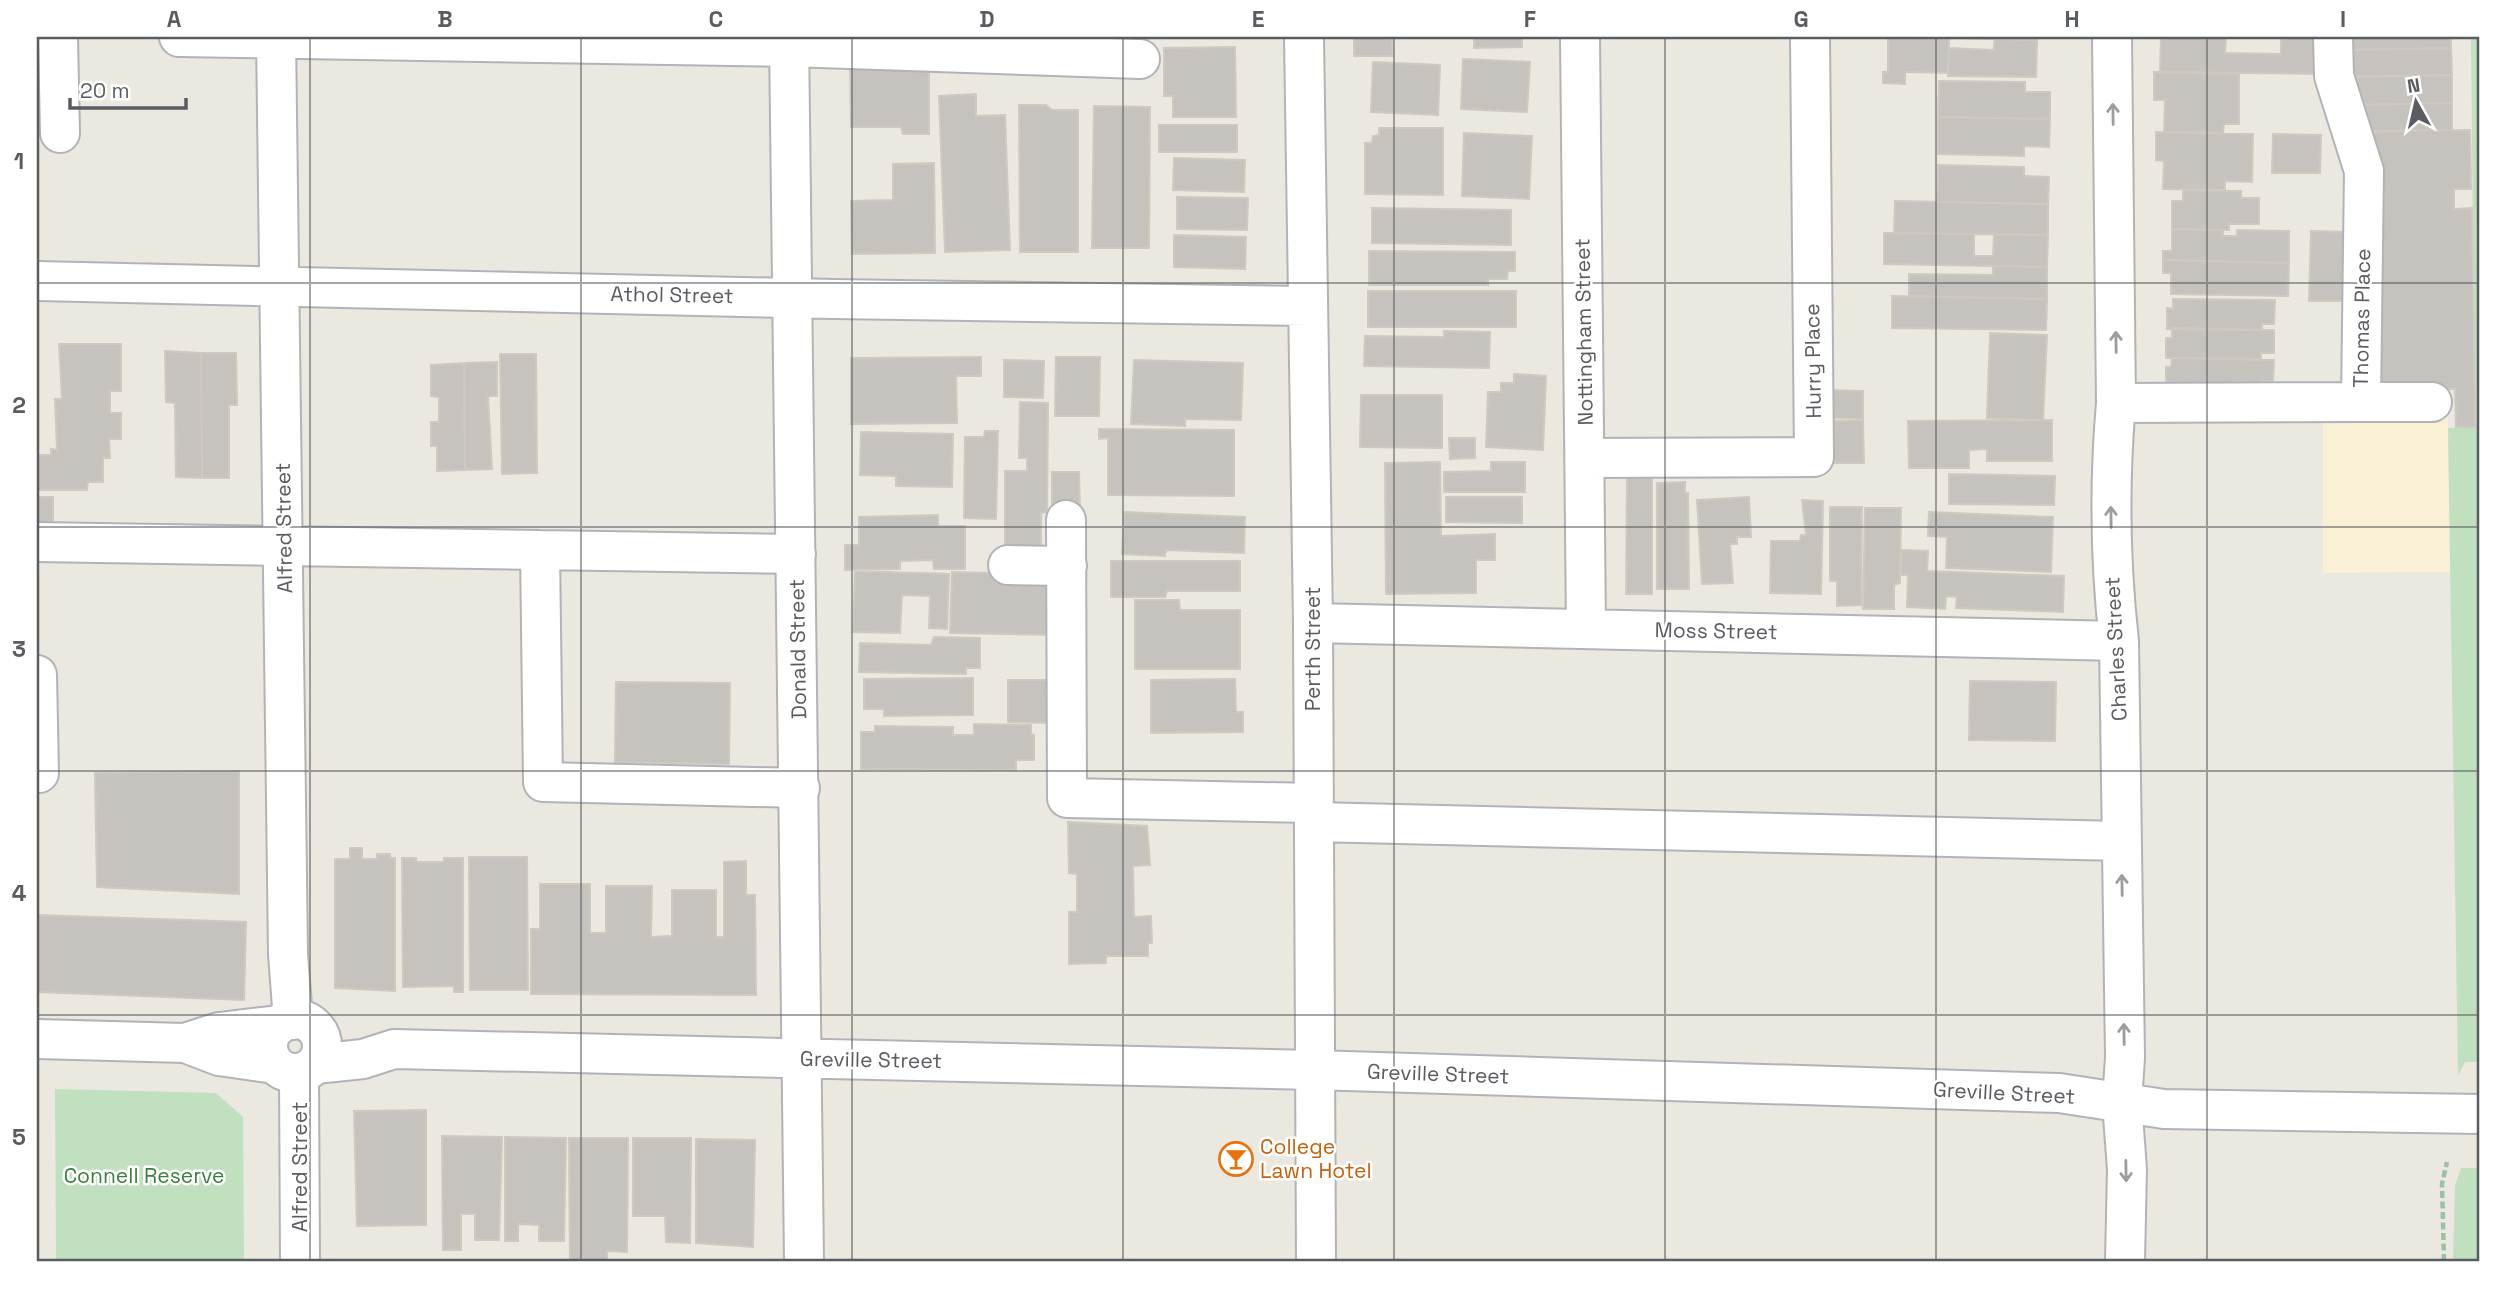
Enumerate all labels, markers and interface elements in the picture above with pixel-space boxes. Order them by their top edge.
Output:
text: A [167,4,182,34]
text: B [437,4,453,34]
text: C [709,4,723,34]
text: D [979,4,995,34]
text: E [1252,4,1264,34]
text: F [1524,4,1536,34]
text: G [1793,4,1809,34]
text: H [2064,4,2080,34]
text: I [2340,4,2346,34]
scale bar [70,66,186,110]
north arrow [2380,66,2450,136]
text: N [2406,72,2422,99]
text: 20 m [80,77,130,104]
one-way arrow [2106,103,2120,126]
text: 1 [14,146,24,176]
street label: Nottingham Street [1568,238,1599,426]
street label: Thomas Place [2347,248,2376,388]
street label: Athol Street [610,280,734,309]
street label: Hurry Place [1798,303,1827,419]
one-way arrow [2109,331,2123,354]
text: 2 [12,390,26,420]
street label: Alfred Street [269,462,298,594]
one-way arrow [2105,506,2118,529]
street label: Charles Street [2098,576,2133,722]
street label: Donald Street [783,579,812,719]
street label: Perth Street [1299,587,1326,711]
street label: Moss Street [1654,616,1778,645]
text: 3 [12,634,26,664]
one-way arrow [2115,874,2129,897]
text: 4 [12,878,27,908]
one-way arrow [2117,1023,2131,1046]
street label: Greville Street [800,1045,942,1074]
street label: Greville Street [1367,1058,1510,1089]
street label: Greville Street [1932,1075,2076,1110]
street label: Alfred Street [286,1102,313,1232]
text: 5 [12,1122,26,1152]
place label: College Lawn Hotel [1260,1133,1372,1184]
bar icon: College Lawn Hotel [1217,1140,1255,1178]
one-way arrow [2119,1159,2133,1182]
park label: Connell Reserve [64,1162,224,1189]

